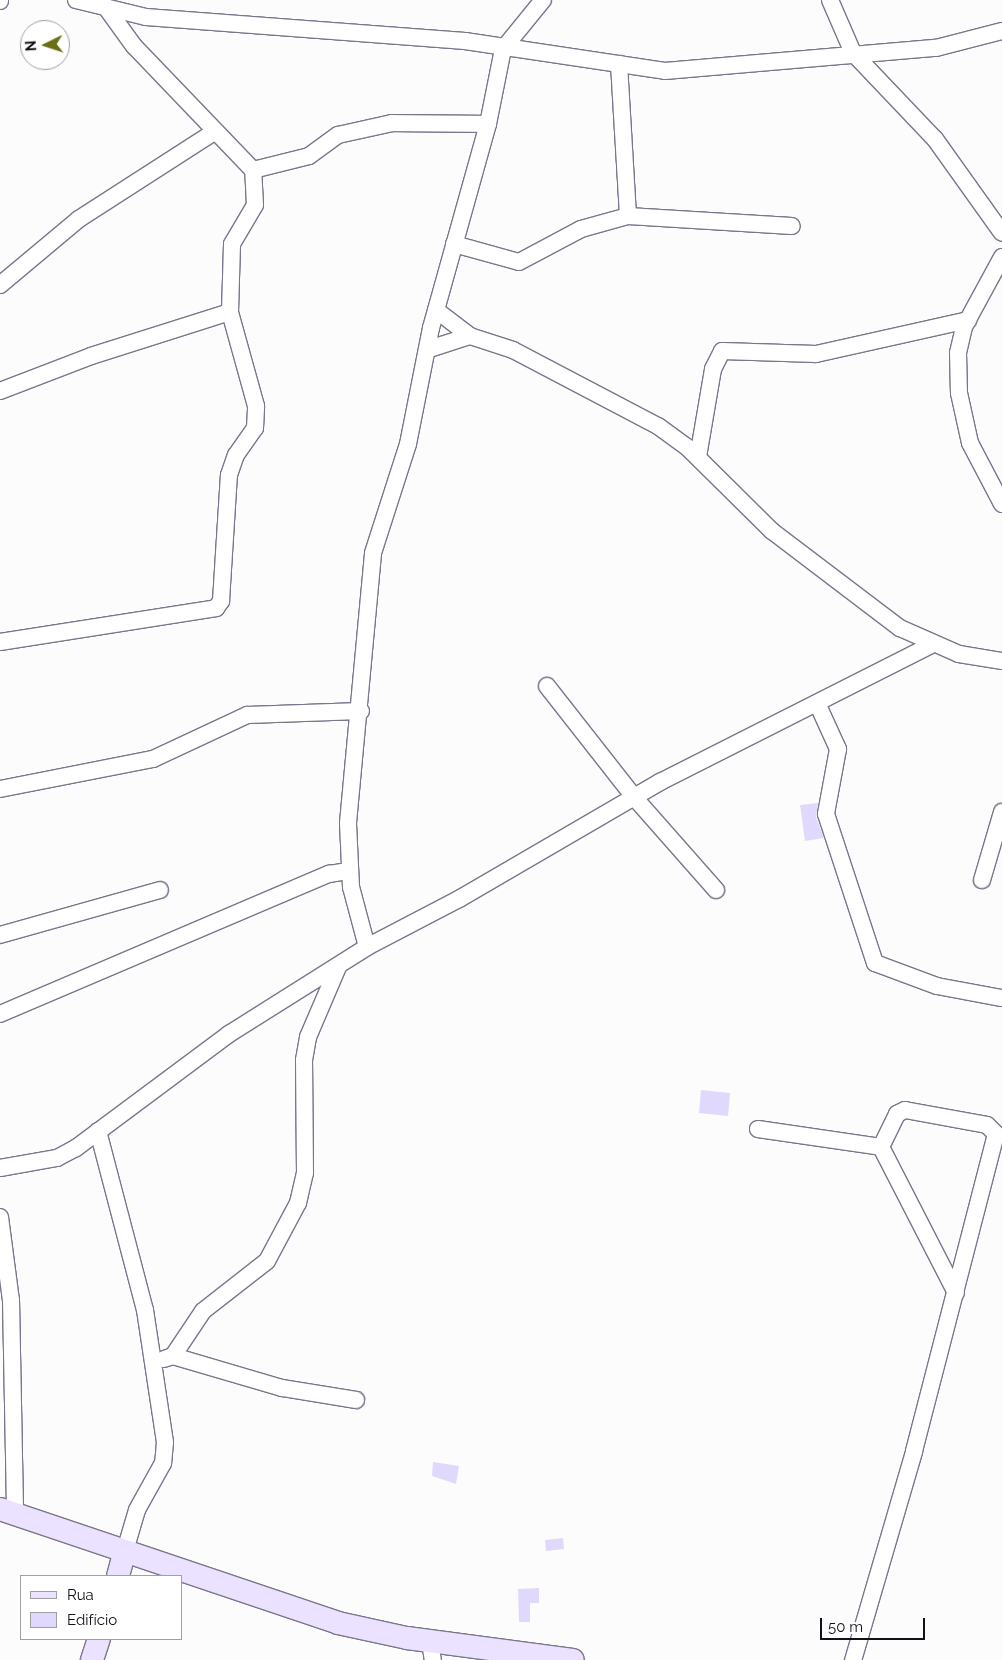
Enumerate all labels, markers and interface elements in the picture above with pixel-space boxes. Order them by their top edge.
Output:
north arrow [20,20,70,70]
text: N [23,40,39,52]
legend [20,1575,182,1640]
text: Rua [67,1586,94,1604]
scale bar [822,1608,927,1640]
text: Edifício [67,1611,117,1629]
text: 50 m [828,1618,863,1636]

